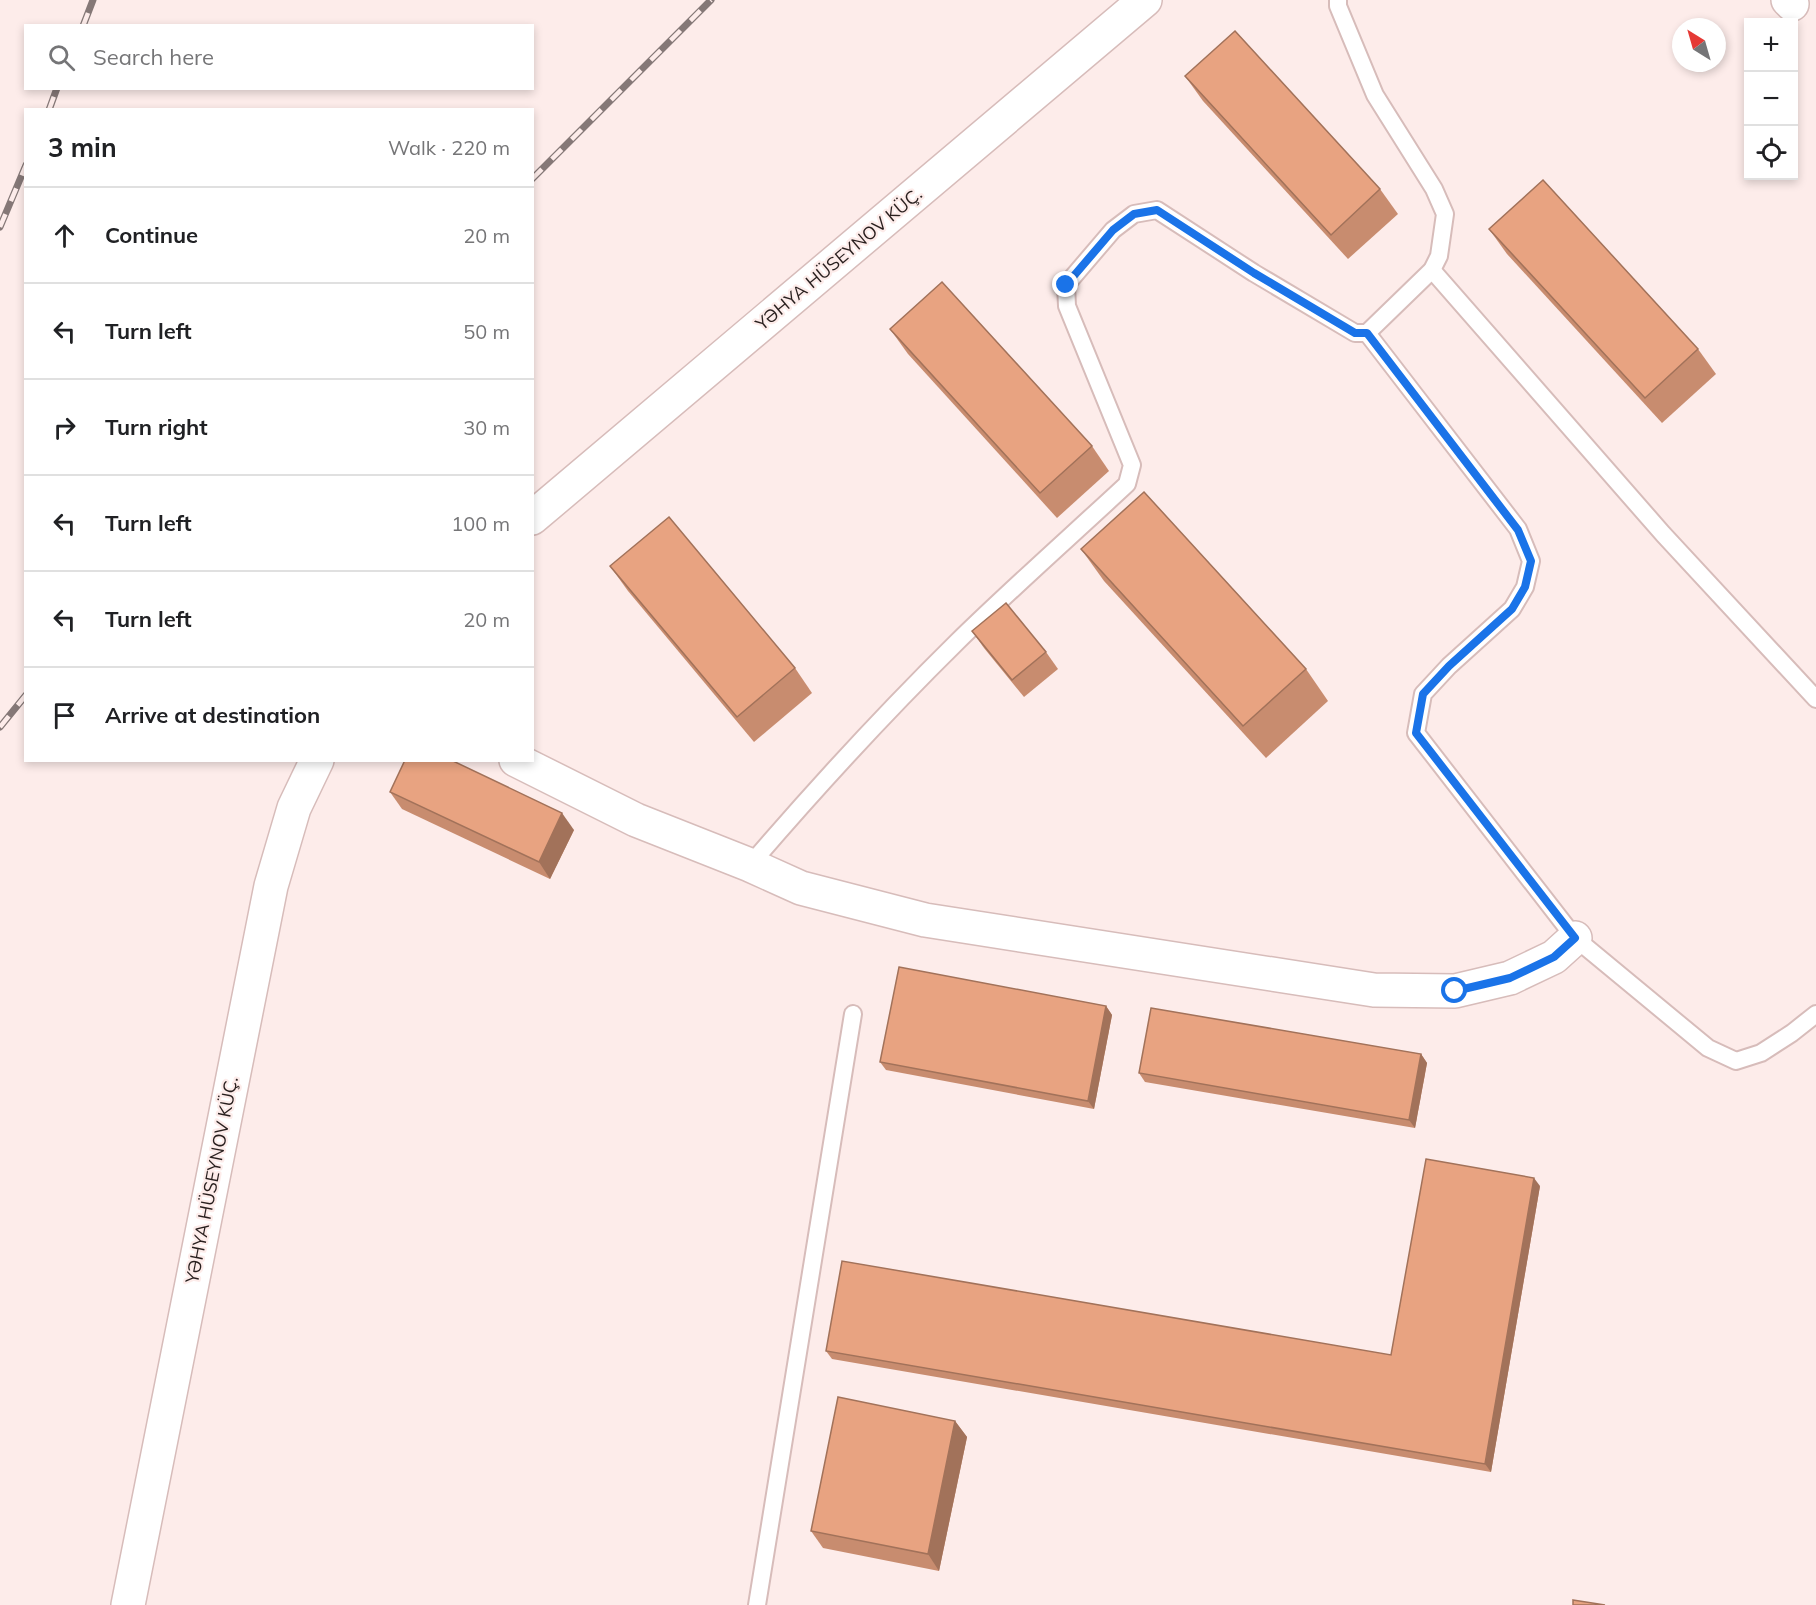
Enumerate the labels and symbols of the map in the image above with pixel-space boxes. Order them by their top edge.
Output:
north arrow [1672,18,1726,72]
street label: YƏHYA HÜSEYNOV KÜÇ. [750,182,927,336]
route end [1052,271,1078,297]
route start [1441,977,1467,1003]
street label: YƏHYA HÜSEYNOV KÜÇ. [180,1075,243,1286]

